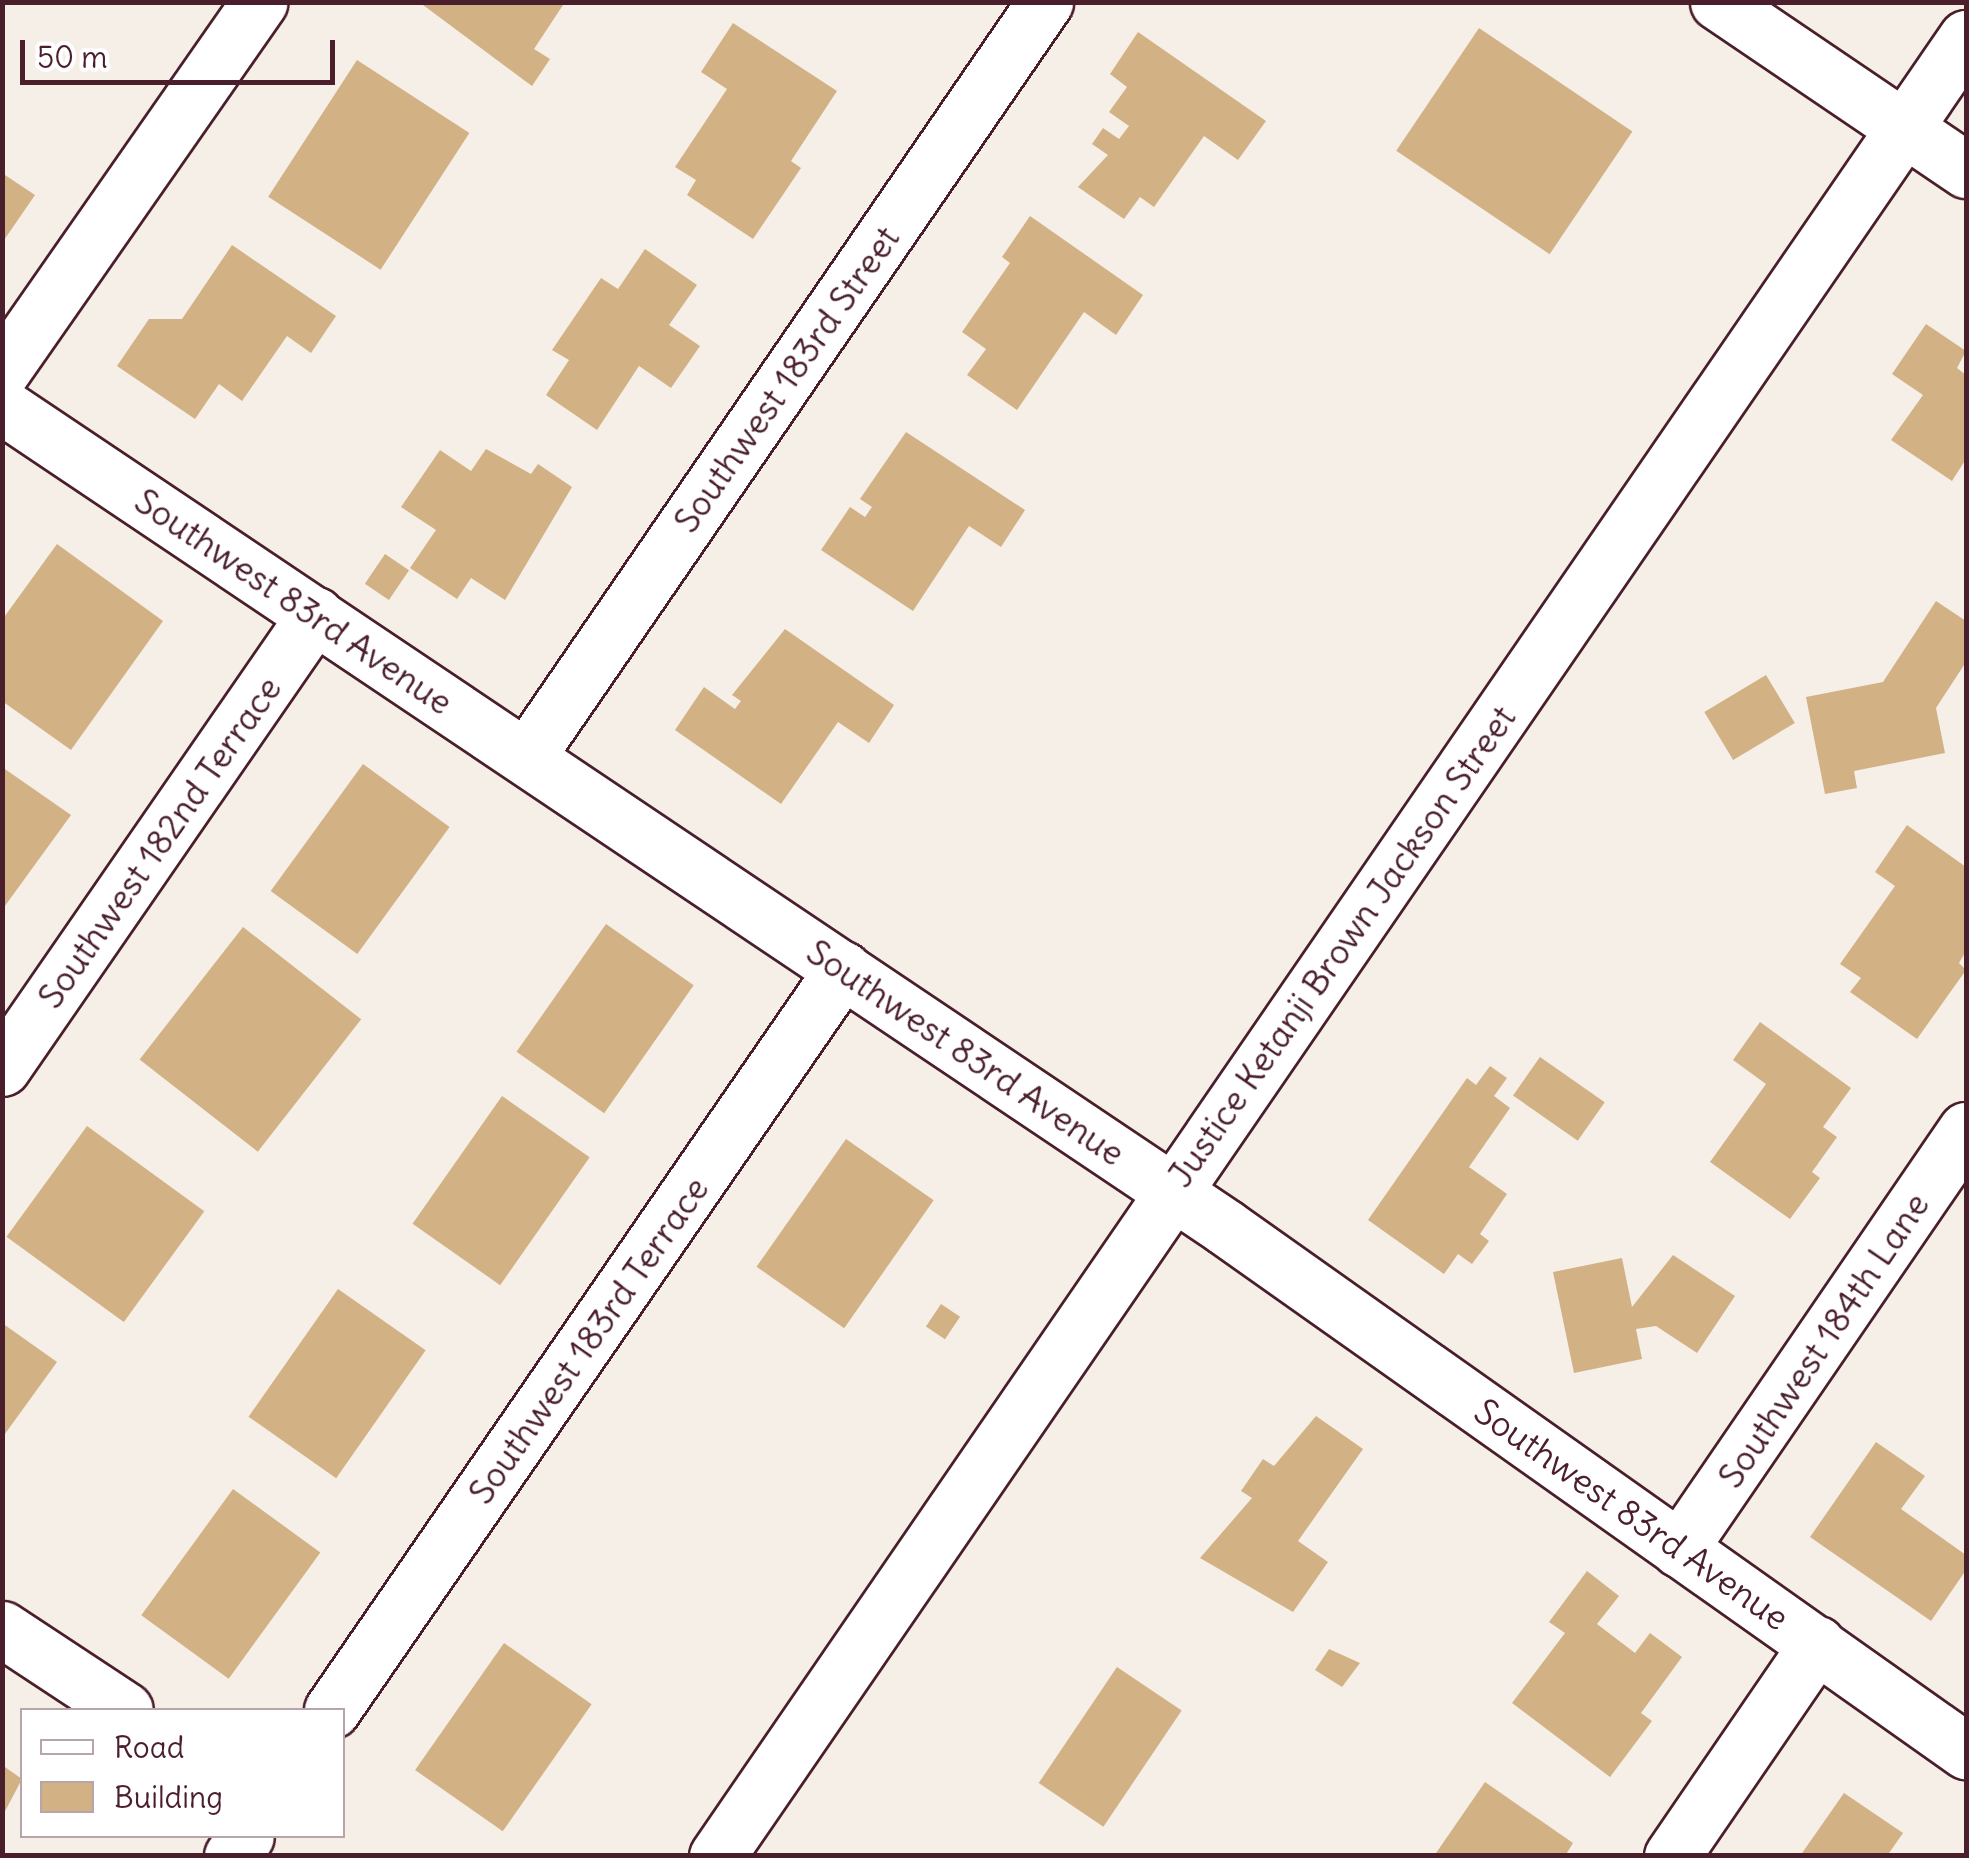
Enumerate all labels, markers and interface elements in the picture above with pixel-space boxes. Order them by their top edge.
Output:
scale bar [25,20,340,82]
text: 50 m [37,38,107,76]
street label: Southwest 183rd Street [664,218,908,540]
street label: Southwest 83rd Avenue [127,479,461,723]
street label: Southwest 182nd Terrace [29,668,289,1016]
street label: Justice Ketanji Brown Jackson Street [1158,698,1524,1194]
street label: Southwest 83rd Avenue [799,930,1133,1174]
street label: Southwest 183rd Terrace [459,1169,717,1511]
street label: Southwest 184th Lane [1709,1185,1937,1495]
street label: Southwest 83rd Avenue [1467,1390,1797,1638]
legend [20,1708,345,1838]
text: Road [114,1728,184,1766]
text: Building [114,1778,223,1816]

